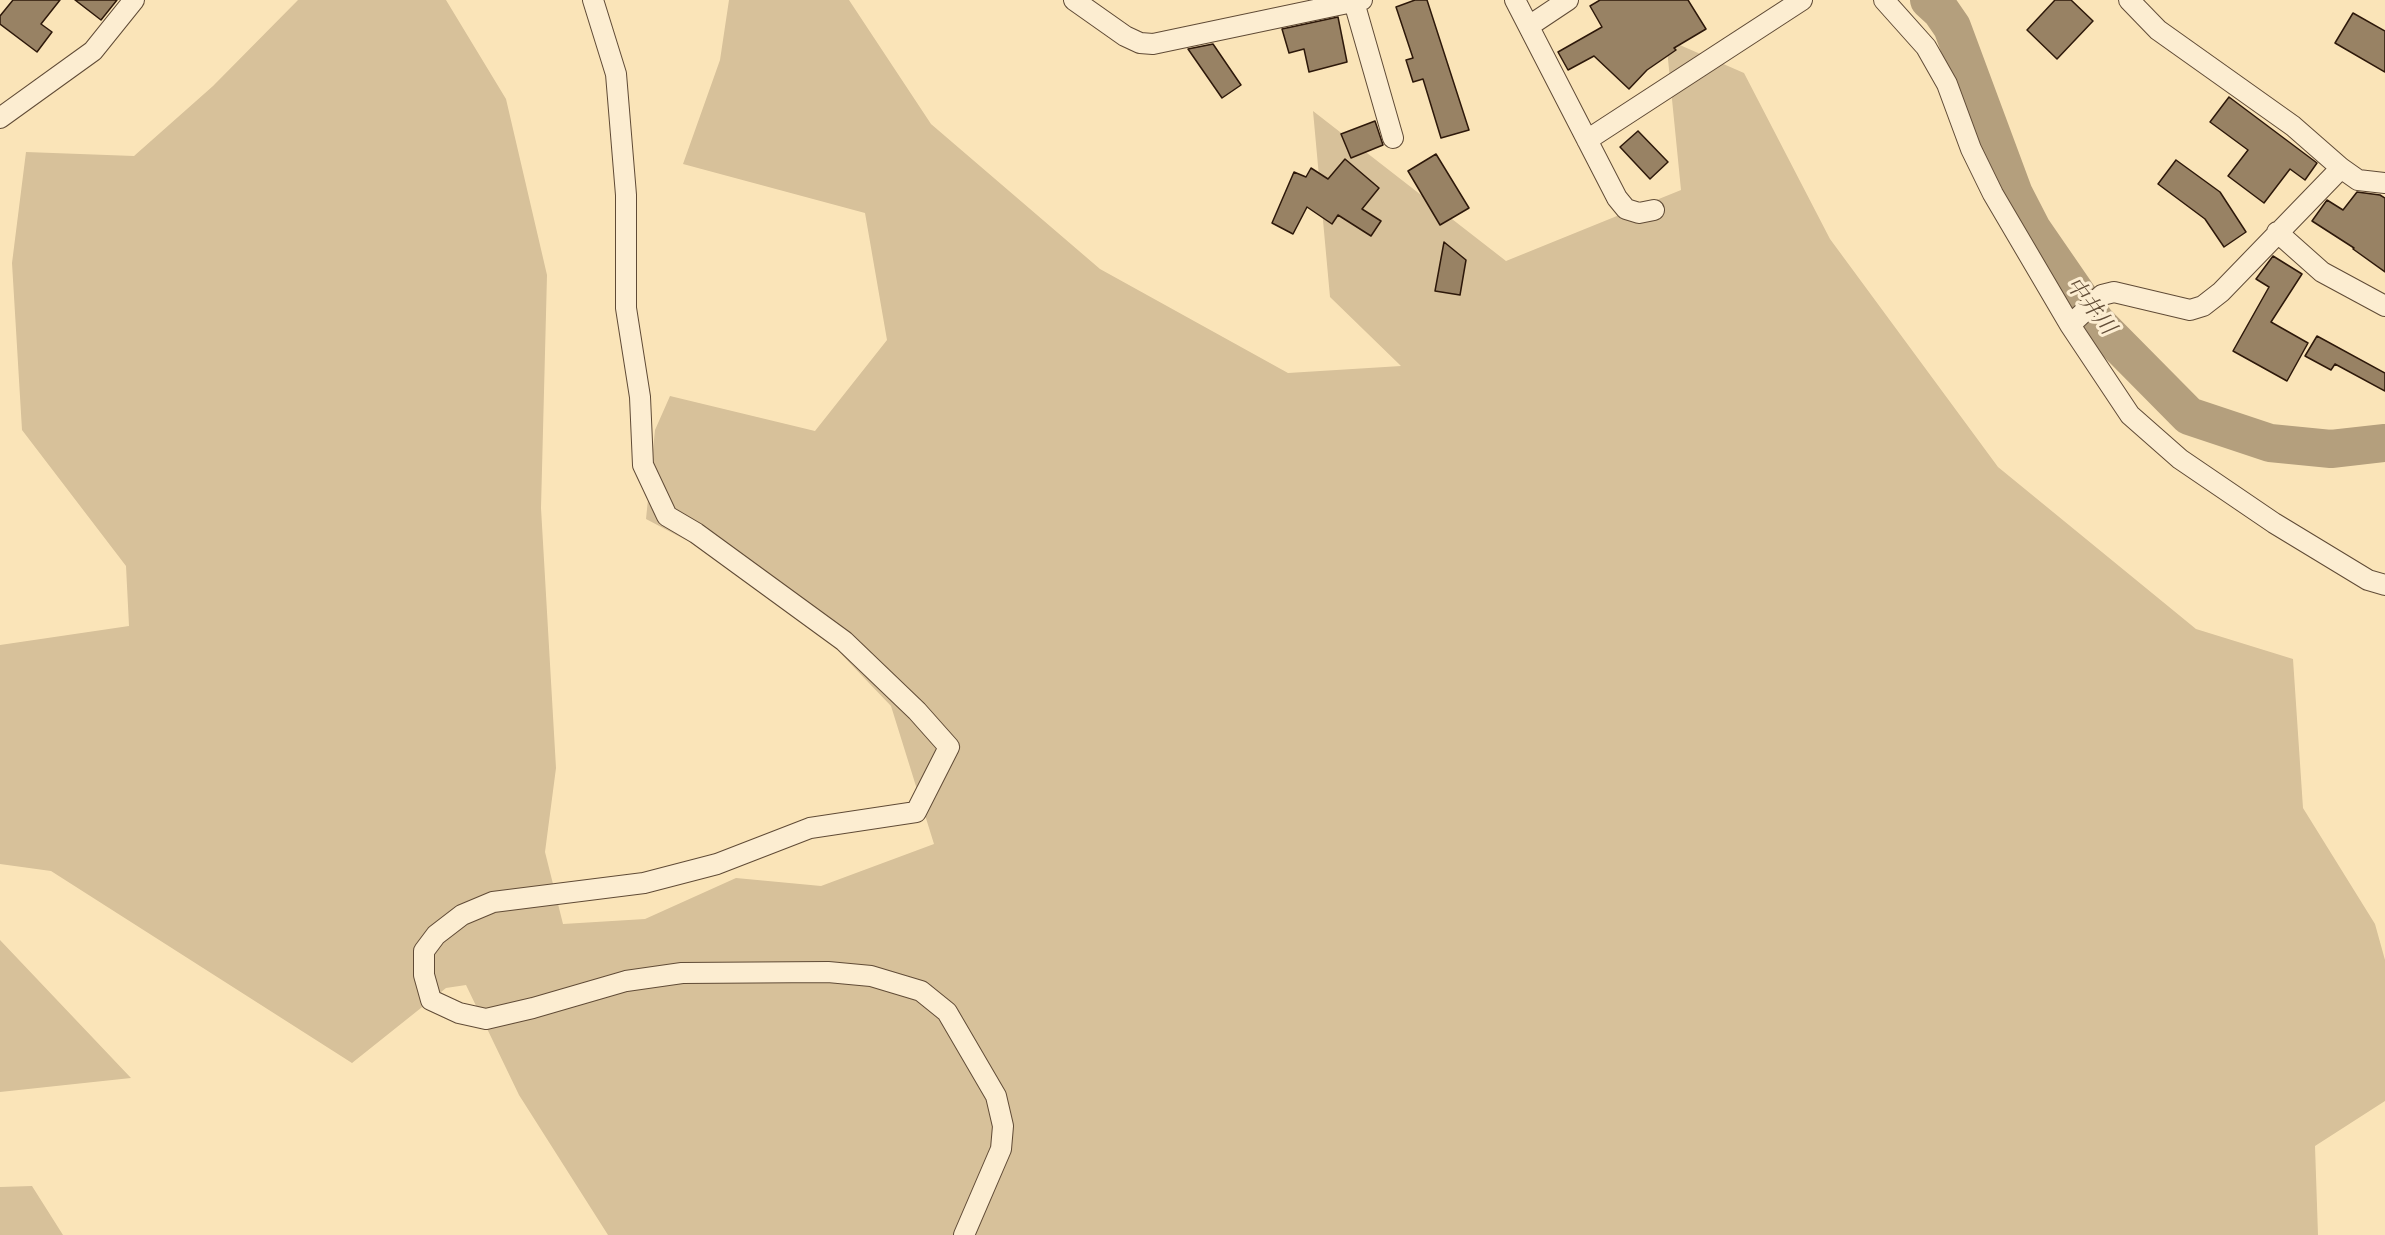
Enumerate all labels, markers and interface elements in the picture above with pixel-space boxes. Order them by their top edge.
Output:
water label: 中井川 [2058,273,2120,341]

